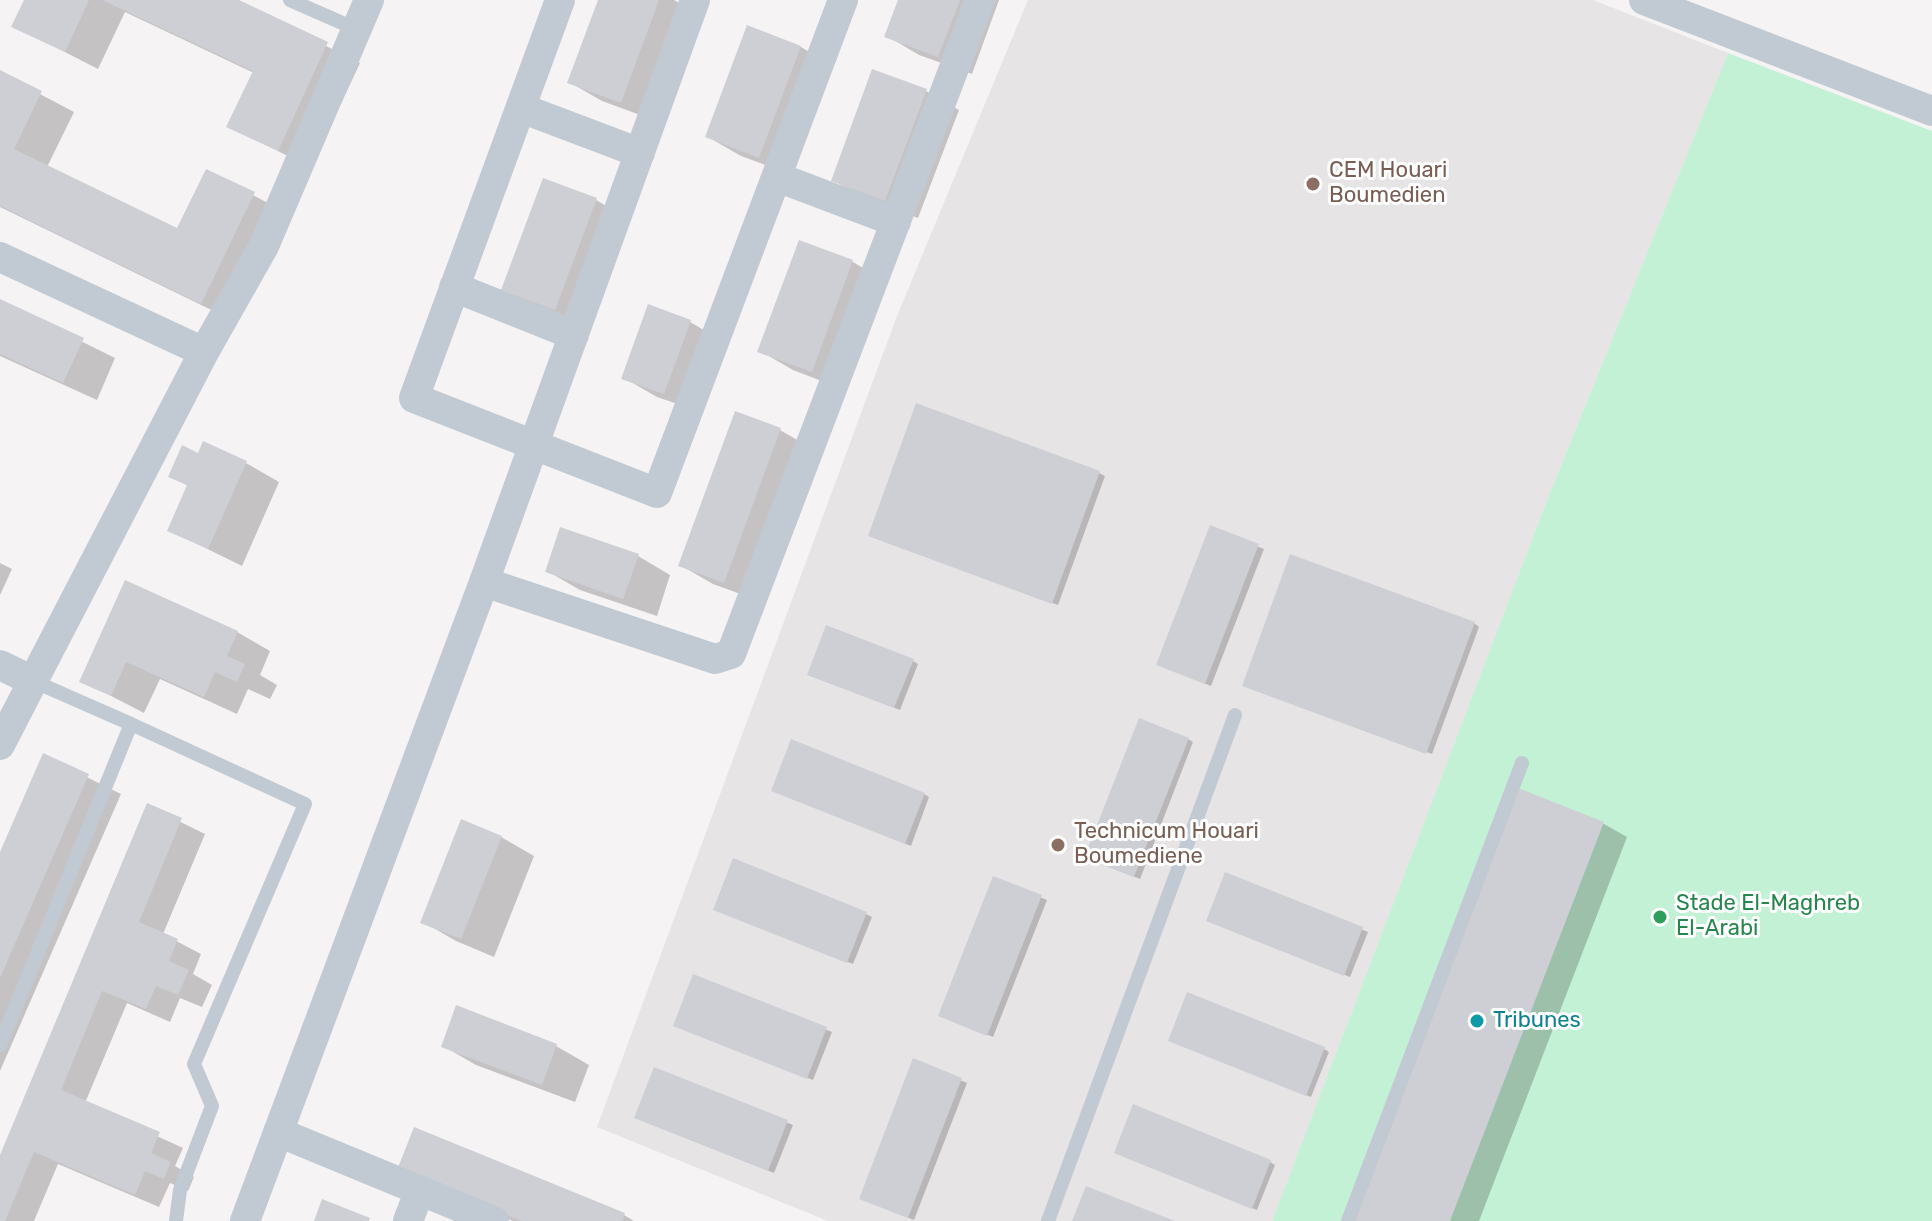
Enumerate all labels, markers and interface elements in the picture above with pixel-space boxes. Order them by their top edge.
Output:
place label: CEM Houari Boumedien [1329,158,1447,210]
marker: CEM Houari Boumedien [1304,175,1322,193]
place label: Technicum Houari Boumediene [1074,819,1259,870]
marker: Technicum Houari Boumediene [1049,836,1067,854]
place label: Stade El-Maghreb El-Arabi [1676,891,1860,942]
marker: Stade El-Maghreb El-Arabi [1651,908,1669,926]
place label: Tribunes [1493,1008,1581,1034]
marker: Tribunes [1468,1012,1486,1030]

